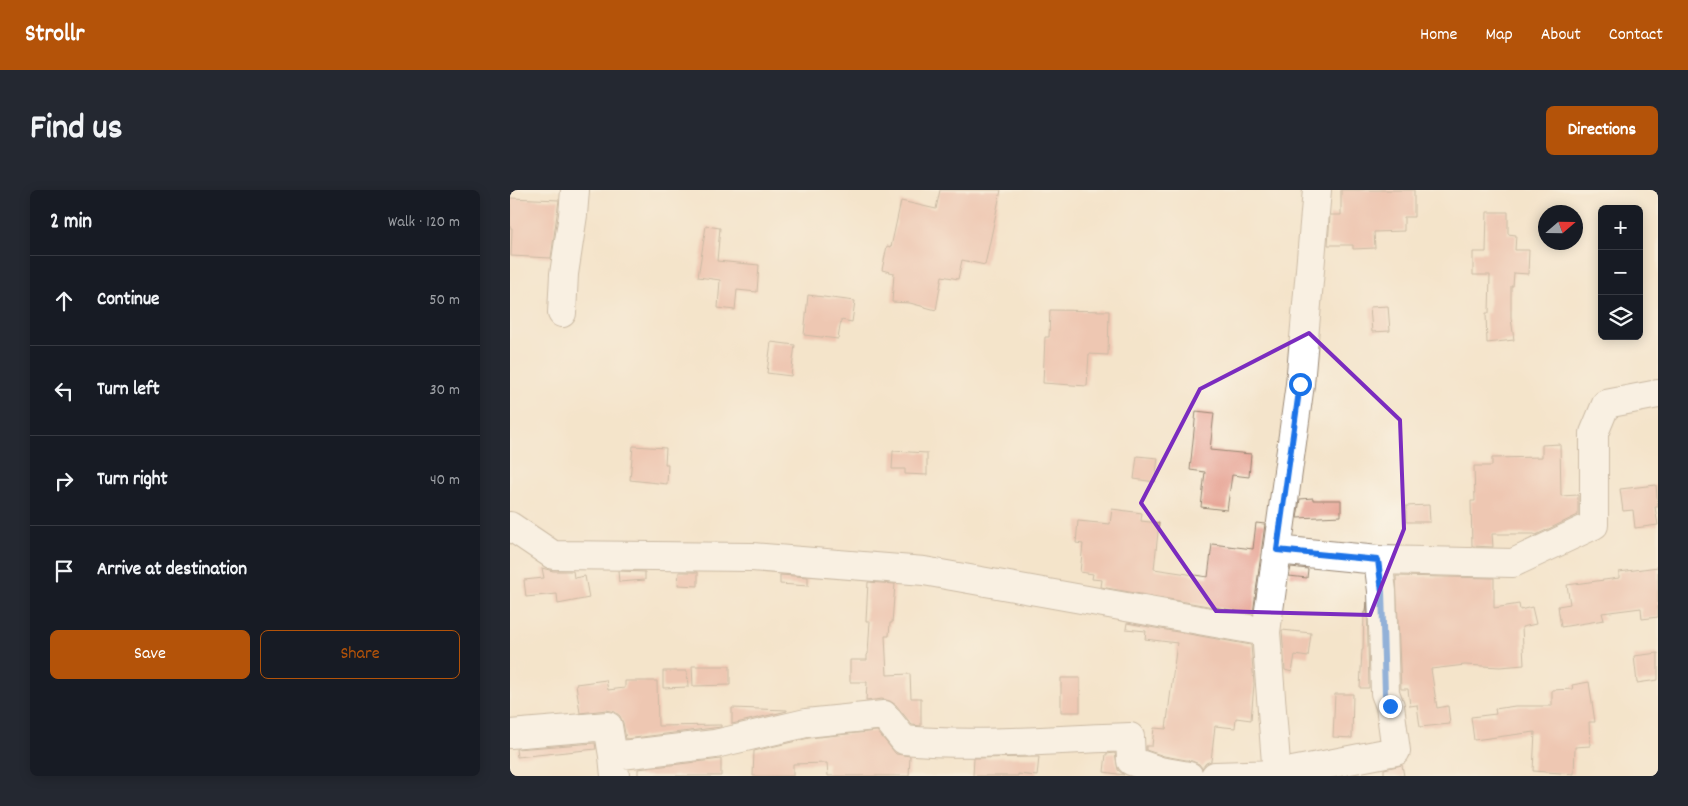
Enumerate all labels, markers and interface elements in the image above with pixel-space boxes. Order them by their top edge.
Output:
text: Strollr [25,18,84,52]
text: Home [1420,23,1457,48]
text: Map [1485,23,1513,48]
text: About [1541,23,1581,48]
text: Contact [1609,23,1663,48]
text: Find us [30,105,122,155]
button: Directions [1546,106,1658,155]
north arrow [1538,205,1583,250]
map controls [1598,205,1643,340]
button: + [1598,205,1643,250]
text: 2 min [50,208,92,238]
text: Walk · 120 m [388,211,460,234]
button: − [1598,250,1643,295]
icon: ahead [50,287,78,315]
text: Continue [97,287,159,314]
text: 50 m [429,289,460,312]
button: layers [1598,295,1643,340]
route start [1289,373,1312,396]
icon: left [50,377,78,405]
text: Turn left [97,377,160,404]
text: 30 m [430,379,460,402]
icon: right [50,467,78,495]
text: Turn right [97,467,168,494]
text: 40 m [430,469,460,492]
icon: arrive [50,557,78,585]
text: Arrive at destination [97,557,247,584]
button: Save [50,630,250,679]
button: Share [260,630,460,679]
route end [1379,695,1402,718]

